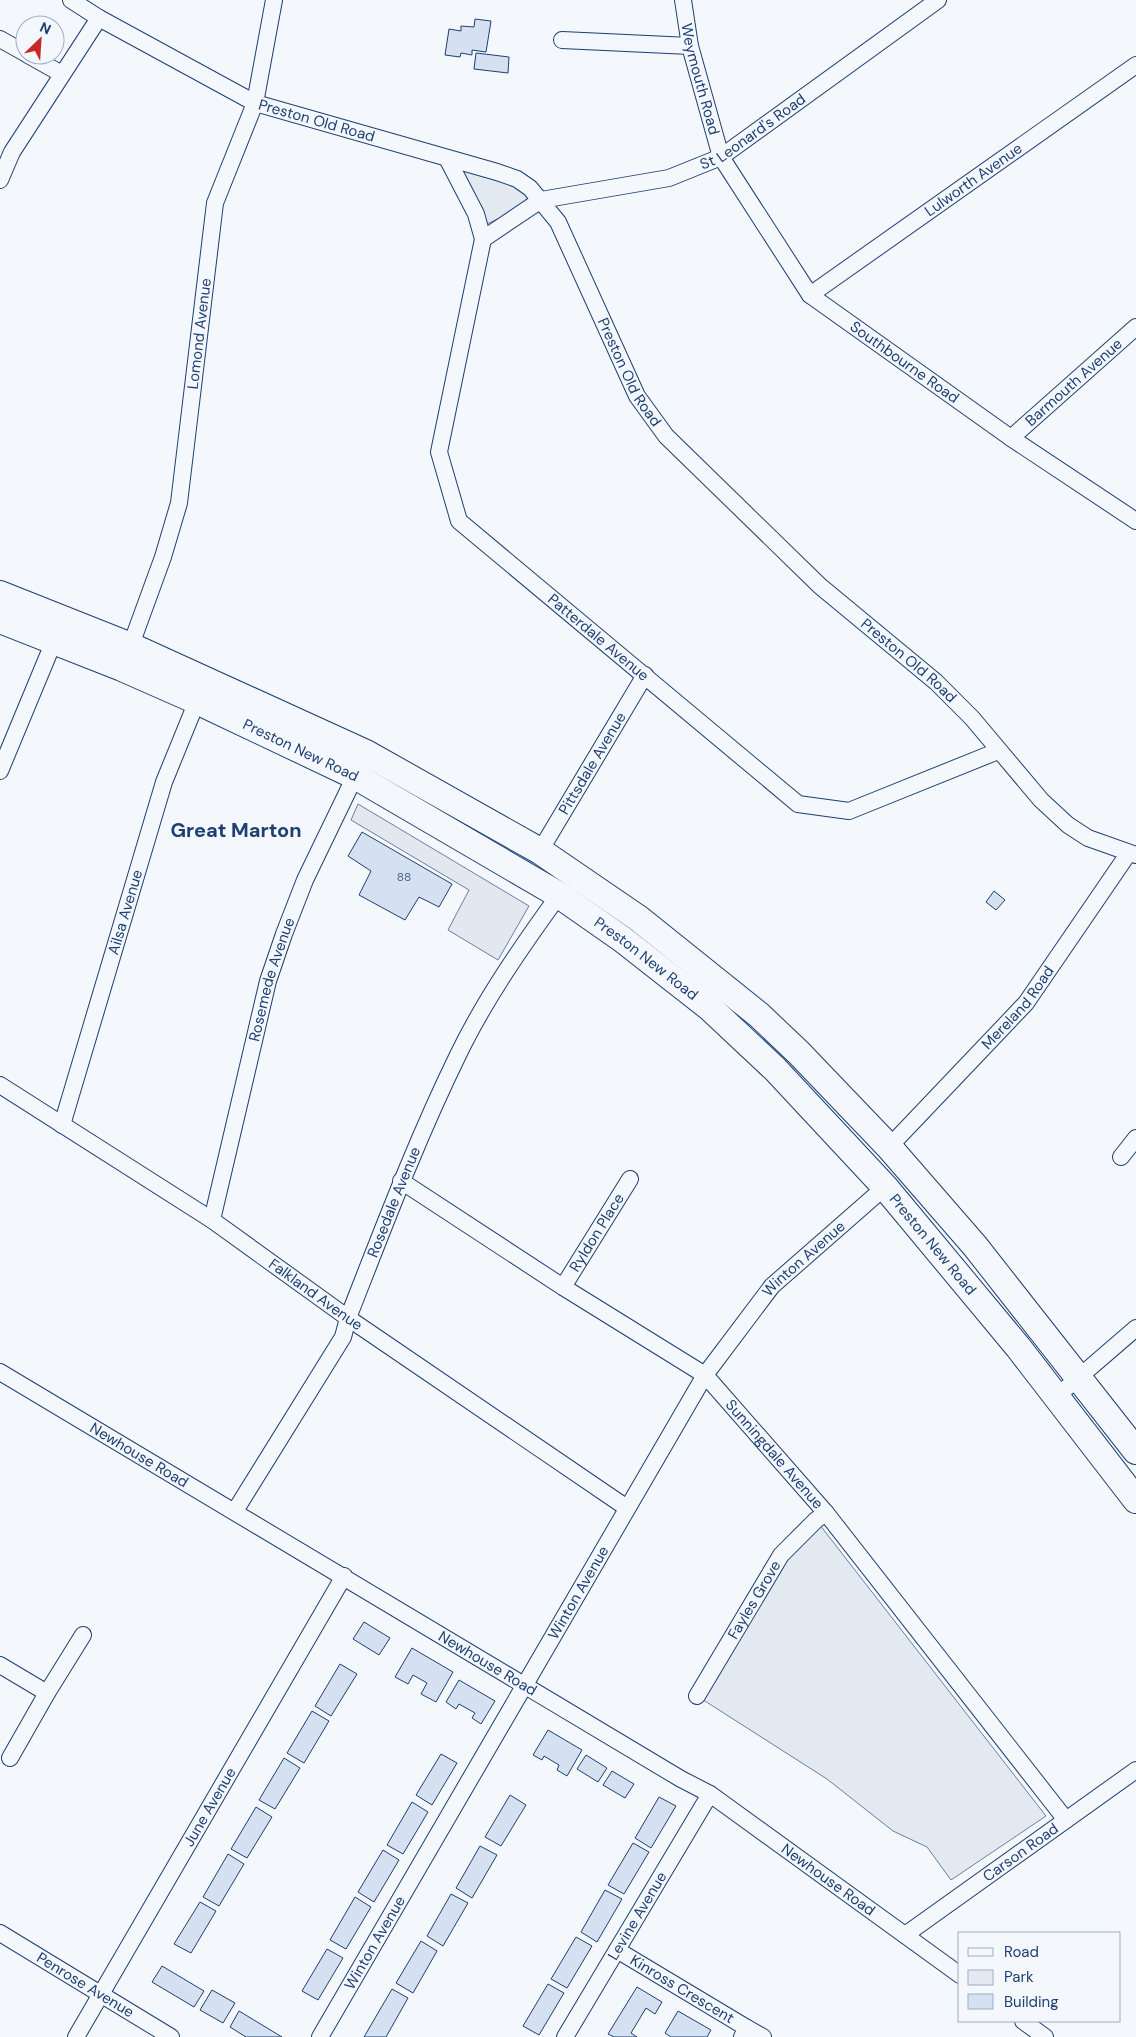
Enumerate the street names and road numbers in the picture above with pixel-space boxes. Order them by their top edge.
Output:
street label: Weymouth Road [677,22,724,137]
street label: St Leonard's Road [697,89,810,174]
street label: Preston Old Road [256,94,377,147]
street label: Lulworth Avenue [921,138,1026,221]
street label: Lomond Avenue [183,277,216,390]
street label: Preston Old Road [593,315,666,431]
street label: Southbourne Road [846,317,963,408]
street label: Barmouth Avenue [1021,334,1127,431]
street label: Patterdale Avenue [544,589,653,686]
street label: Preston Old Road [857,614,961,707]
street label: Pittsdale Avenue [554,708,631,818]
street label: Preston New Road [240,714,362,786]
street label: Ailsa Avenue [103,867,147,957]
street label: Preston New Road [590,913,702,1005]
street label: Rosemede Avenue [244,914,299,1043]
street label: Mereland Road [977,962,1059,1054]
street label: Rosedale Avenue [363,1144,425,1260]
street label: Ryldon Place [565,1190,629,1276]
street label: Preston New Road [885,1190,981,1299]
street label: Winton Avenue [758,1216,850,1301]
street label: Falkland Avenue [265,1254,367,1335]
street label: Sunningdale Avenue [721,1395,828,1513]
street label: Newhouse Road [86,1418,192,1492]
street label: Winton Avenue [543,1542,613,1643]
street label: Fayles Grove [723,1557,786,1643]
street label: Newhouse Road [435,1626,540,1701]
street label: June Avenue [179,1764,241,1850]
street label: Carson Road [979,1819,1062,1886]
street label: Newhouse Road [777,1839,879,1920]
street label: Levine Avenue [603,1868,671,1964]
street label: Winton Avenue [340,1892,410,1993]
street label: Penrose Avenue [33,1948,138,2022]
street label: Kinross Crescent [626,1950,738,2028]

